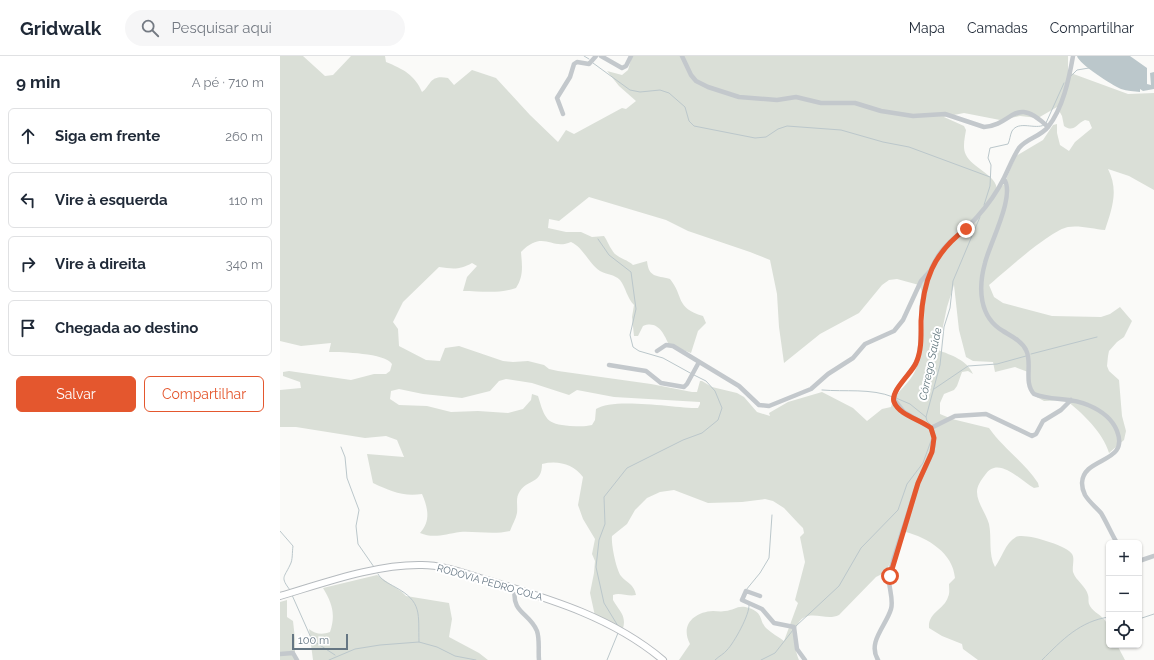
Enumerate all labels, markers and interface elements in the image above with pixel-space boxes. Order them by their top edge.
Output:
search box [125,10,405,46]
text: Gridwalk [20,17,101,39]
icon: search [139,17,161,39]
text: Pesquisar aqui [171,19,272,37]
text: Mapa [909,20,945,36]
text: Camadas [967,20,1028,36]
text: Compartilhar [1050,20,1134,36]
text: 9 min [16,72,61,92]
text: A pé · 710 m [192,75,264,90]
icon: ahead [17,125,39,147]
text: Siga em frente [55,127,160,145]
text: 260 m [225,129,263,144]
icon: left [17,189,39,211]
text: Vire à esquerda [55,191,168,209]
text: 110 m [229,193,263,208]
route end [957,220,975,238]
icon: right [17,253,39,275]
text: Vire à direita [55,255,146,273]
text: 340 m [226,257,263,272]
icon: arrive [17,317,39,339]
text: Chegada ao destino [55,319,198,337]
water label: Córrego Saúde [916,326,945,402]
button: Salvar [16,376,136,412]
button: Compartilhar [144,376,264,412]
map controls [1106,540,1142,648]
button: + [1106,540,1142,576]
street label: RODOVIA PEDRO COLA [436,562,544,603]
route start [881,567,899,585]
button: − [1106,576,1142,612]
button: locate [1106,612,1142,648]
scale bar [292,632,348,651]
text: 100 m [298,634,329,647]

